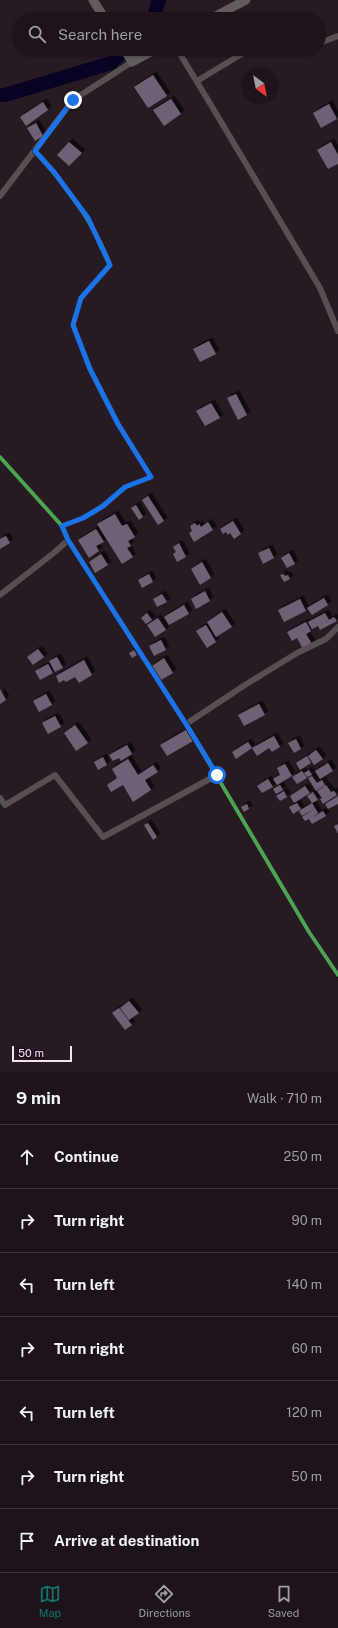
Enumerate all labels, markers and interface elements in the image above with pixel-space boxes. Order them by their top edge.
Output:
search box [12,12,326,56]
icon: search [26,23,48,45]
text: Search here [58,26,142,43]
north arrow [242,68,278,104]
route end [64,91,82,109]
route start [208,766,226,784]
scale bar [12,1044,72,1063]
text: 50 m [18,1047,44,1059]
text: 9 min [16,1088,61,1108]
text: Walk · 710 m [247,1091,322,1106]
icon: ahead [16,1146,38,1168]
text: Continue [54,1148,119,1165]
text: 250 m [284,1149,322,1164]
icon: right [16,1210,38,1232]
text: Turn right [54,1212,124,1229]
text: 90 m [292,1213,322,1228]
icon: left [16,1274,38,1296]
text: Turn left [54,1276,115,1293]
text: 140 m [286,1277,322,1292]
icon: right [16,1338,38,1360]
text: Turn right [54,1340,124,1357]
text: 60 m [292,1341,322,1356]
icon: left [16,1402,38,1424]
text: Turn left [54,1404,115,1421]
text: 120 m [287,1405,322,1420]
icon: right [16,1466,38,1488]
text: Turn right [54,1468,124,1485]
text: 50 m [291,1469,322,1484]
icon: arrive [16,1530,38,1552]
text: Arrive at destination [54,1532,199,1549]
tab: Map [39,1583,61,1619]
tab: Directions [139,1583,190,1619]
tab: Saved [268,1583,299,1619]

